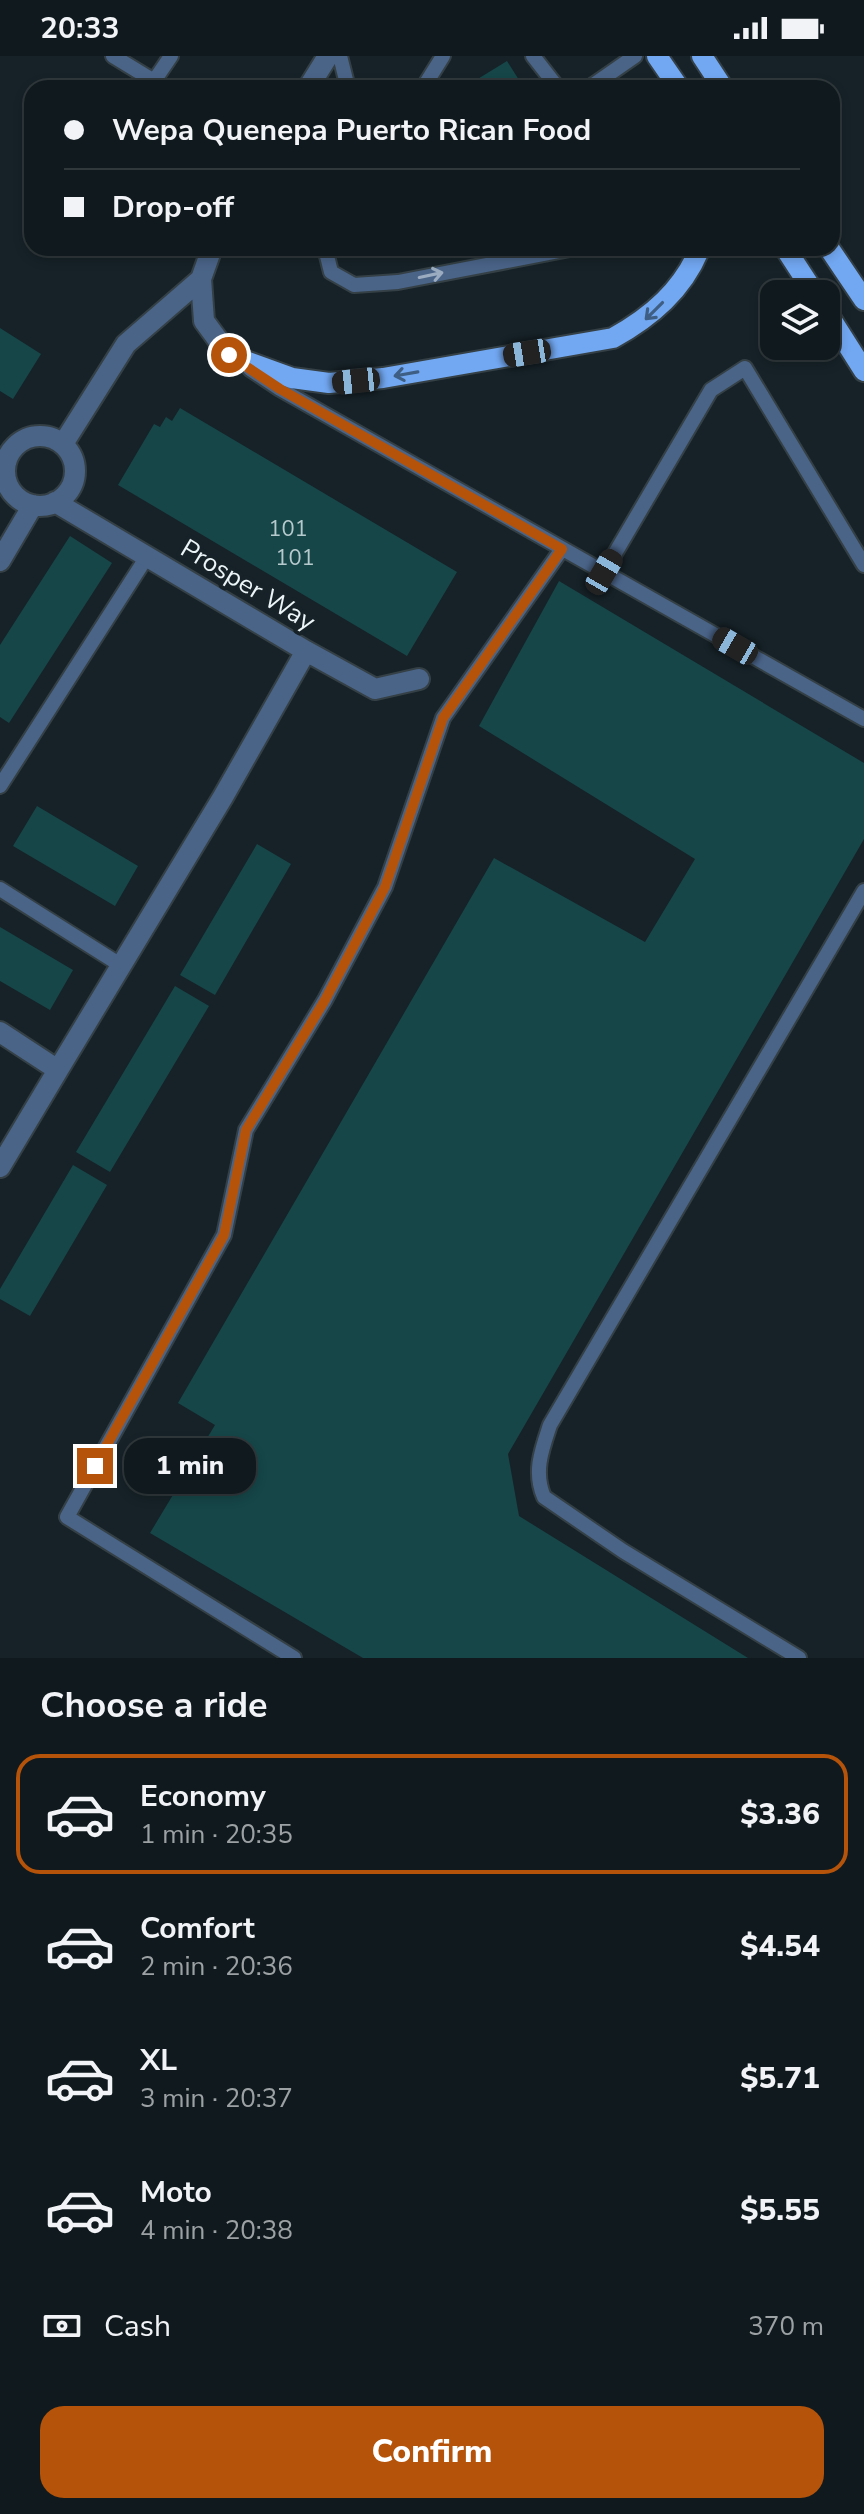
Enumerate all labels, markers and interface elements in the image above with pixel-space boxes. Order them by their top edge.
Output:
text: 20:33 [40,8,119,49]
text: Wepa Quenepa Puerto Rican Food [112,110,591,151]
text: Drop-off [112,187,234,228]
one-way arrow [418,267,444,282]
map controls [760,280,840,360]
button: layers [760,280,840,360]
one-way arrow [645,300,665,320]
route start [211,337,247,373]
car [501,337,553,369]
car [331,367,381,395]
one-way arrow [394,367,420,382]
house number: 101 [268,514,308,544]
street label: Prosper Way [174,531,322,639]
house number: 101 [275,543,315,573]
car [582,545,626,599]
car [708,624,762,668]
callout: 1 min [123,1438,255,1494]
route end [77,1448,113,1484]
text: 1 min [156,1448,224,1483]
text: Choose a ride [40,1681,268,1730]
text: Economy [140,1776,266,1817]
icon: car [44,1778,116,1850]
text: $3.36 [740,1794,820,1835]
text: 1 min · 20:35 [140,1817,293,1852]
text: Comfort [140,1908,255,1949]
icon: car [44,1910,116,1982]
text: $4.54 [740,1926,820,1967]
text: 2 min · 20:36 [140,1949,293,1984]
text: XL [140,2040,177,2081]
icon: car [44,2042,116,2114]
text: $5.71 [740,2058,820,2099]
text: 3 min · 20:37 [140,2081,293,2116]
text: Moto [140,2172,212,2213]
icon: car [44,2174,116,2246]
text: $5.55 [740,2190,820,2231]
text: 4 min · 20:38 [140,2213,293,2248]
icon: cash [40,2304,84,2348]
text: Cash [104,2306,171,2347]
text: 370 m [748,2309,824,2344]
button: Confirm [40,2406,824,2498]

